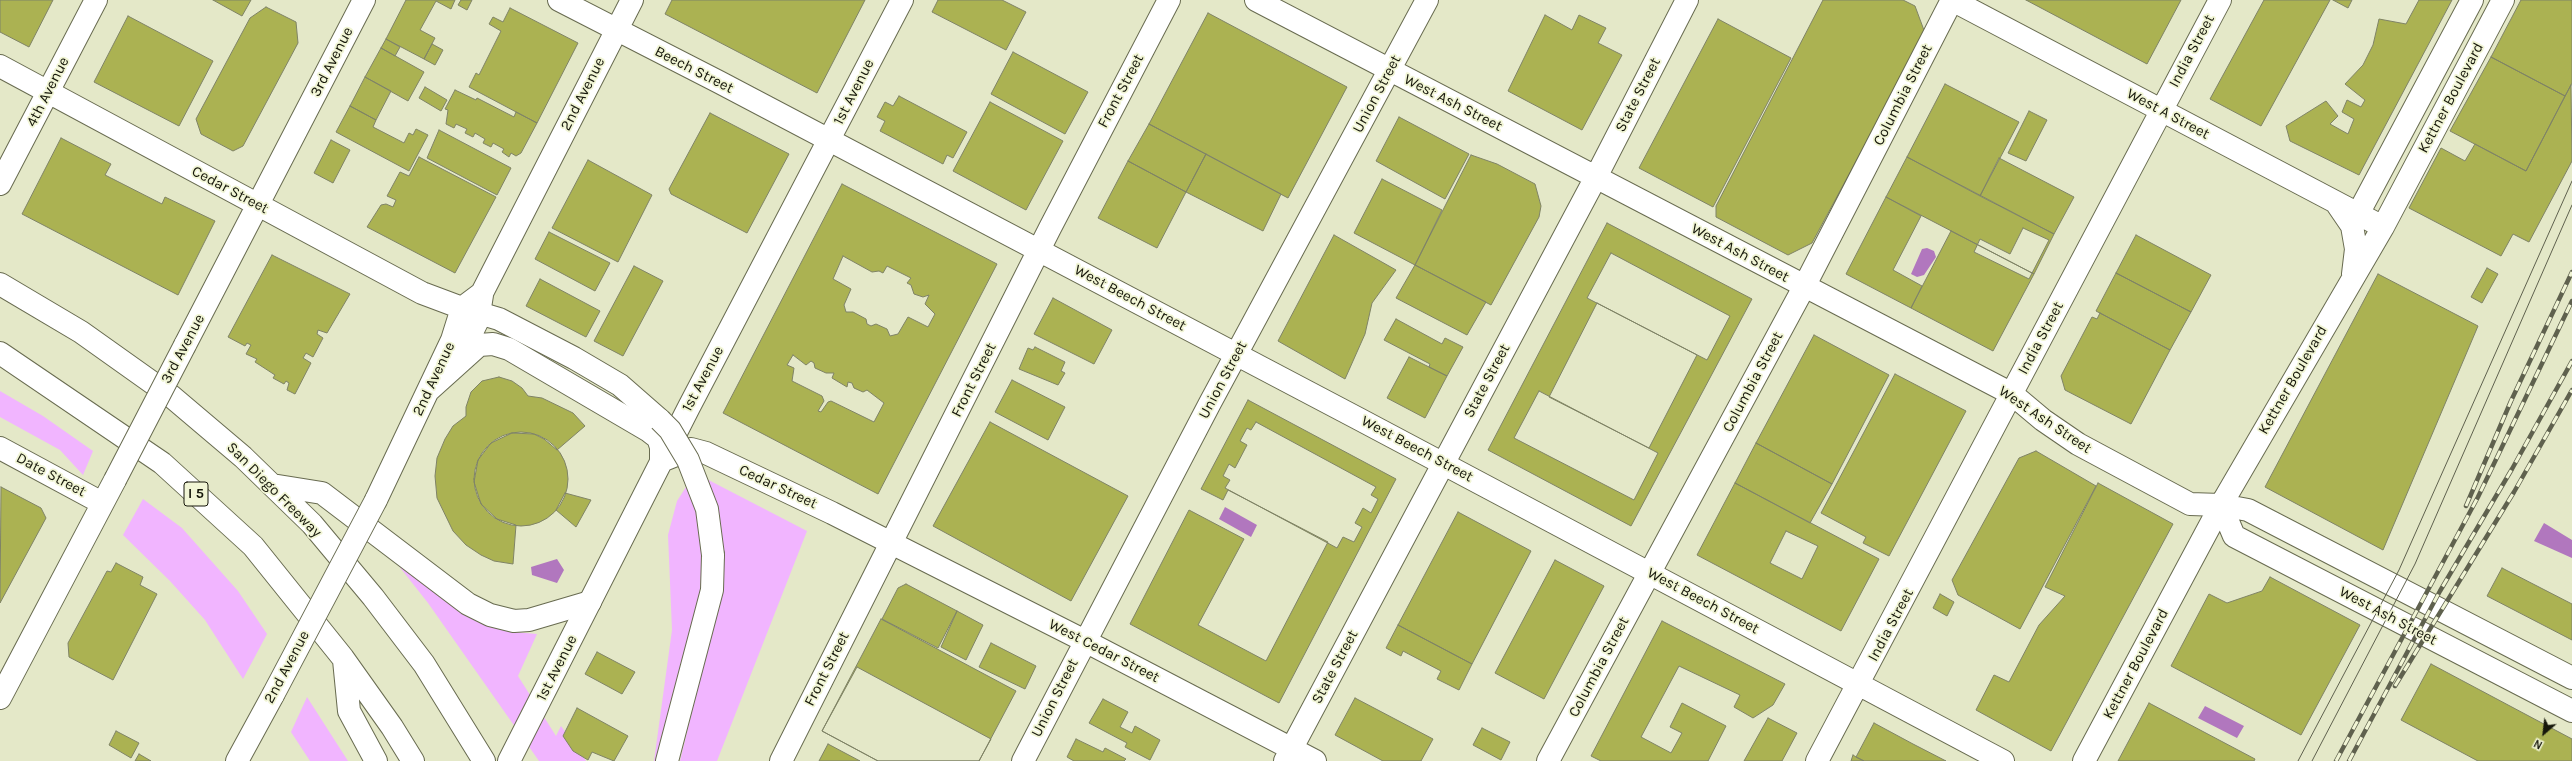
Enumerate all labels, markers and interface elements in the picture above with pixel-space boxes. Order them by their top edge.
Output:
street label: India Street [2165,12,2219,90]
street label: 3rd Avenue [307,24,357,100]
street label: Kettner Boulevard [2414,40,2488,156]
street label: Columbia Street [1870,41,1936,149]
street label: Beech Street [651,42,737,98]
street label: Front Street [1094,51,1148,131]
street label: Union Street [1349,52,1405,136]
street label: 4th Avenue [23,54,73,130]
street label: 2nd Avenue [557,54,609,134]
street label: State Street [1612,55,1664,135]
street label: 1st Avenue [830,56,878,128]
street label: West Ash Street [1401,70,1505,136]
street label: West A Street [2124,85,2212,143]
street label: Cedar Street [189,162,271,218]
street label: West Ash Street [1688,220,1792,286]
street label: West Beech Street [1071,261,1189,335]
street label: India Street [2014,299,2068,377]
street label: 3rd Avenue [157,311,209,387]
street label: Kettner Boulevard [2255,322,2331,438]
street label: Columbia Street [1719,329,1787,435]
street label: Union Street [1195,338,1251,422]
street label: 2nd Avenue [409,339,459,419]
street label: Front Street [948,340,1000,420]
street label: State Street [1460,341,1514,421]
street label: 1st Avenue [678,343,728,415]
street label: West Ash Street [1995,382,2095,458]
street label: West Beech Street [1358,412,1476,486]
street label: San Diego Freeway [223,439,325,541]
street label: Date Street [13,449,89,501]
street label: Cedar Street [736,461,820,513]
road number: I 5 [184,482,208,506]
street label: West Beech Street [1644,564,1762,638]
street label: West Ash Street [2336,583,2440,649]
street label: India Street [1864,586,1918,664]
street label: Kettner Boulevard [2099,606,2173,722]
street label: Columbia Street [1565,614,1633,720]
street label: West Cedar Street [1046,615,1162,687]
street label: State Street [1308,627,1362,707]
street label: 2nd Avenue [260,628,314,706]
street label: Front Street [801,629,853,709]
street label: 1st Avenue [533,632,581,704]
street label: Union Street [1028,656,1082,740]
north arrow [2524,713,2564,753]
text: N [2532,736,2545,752]

